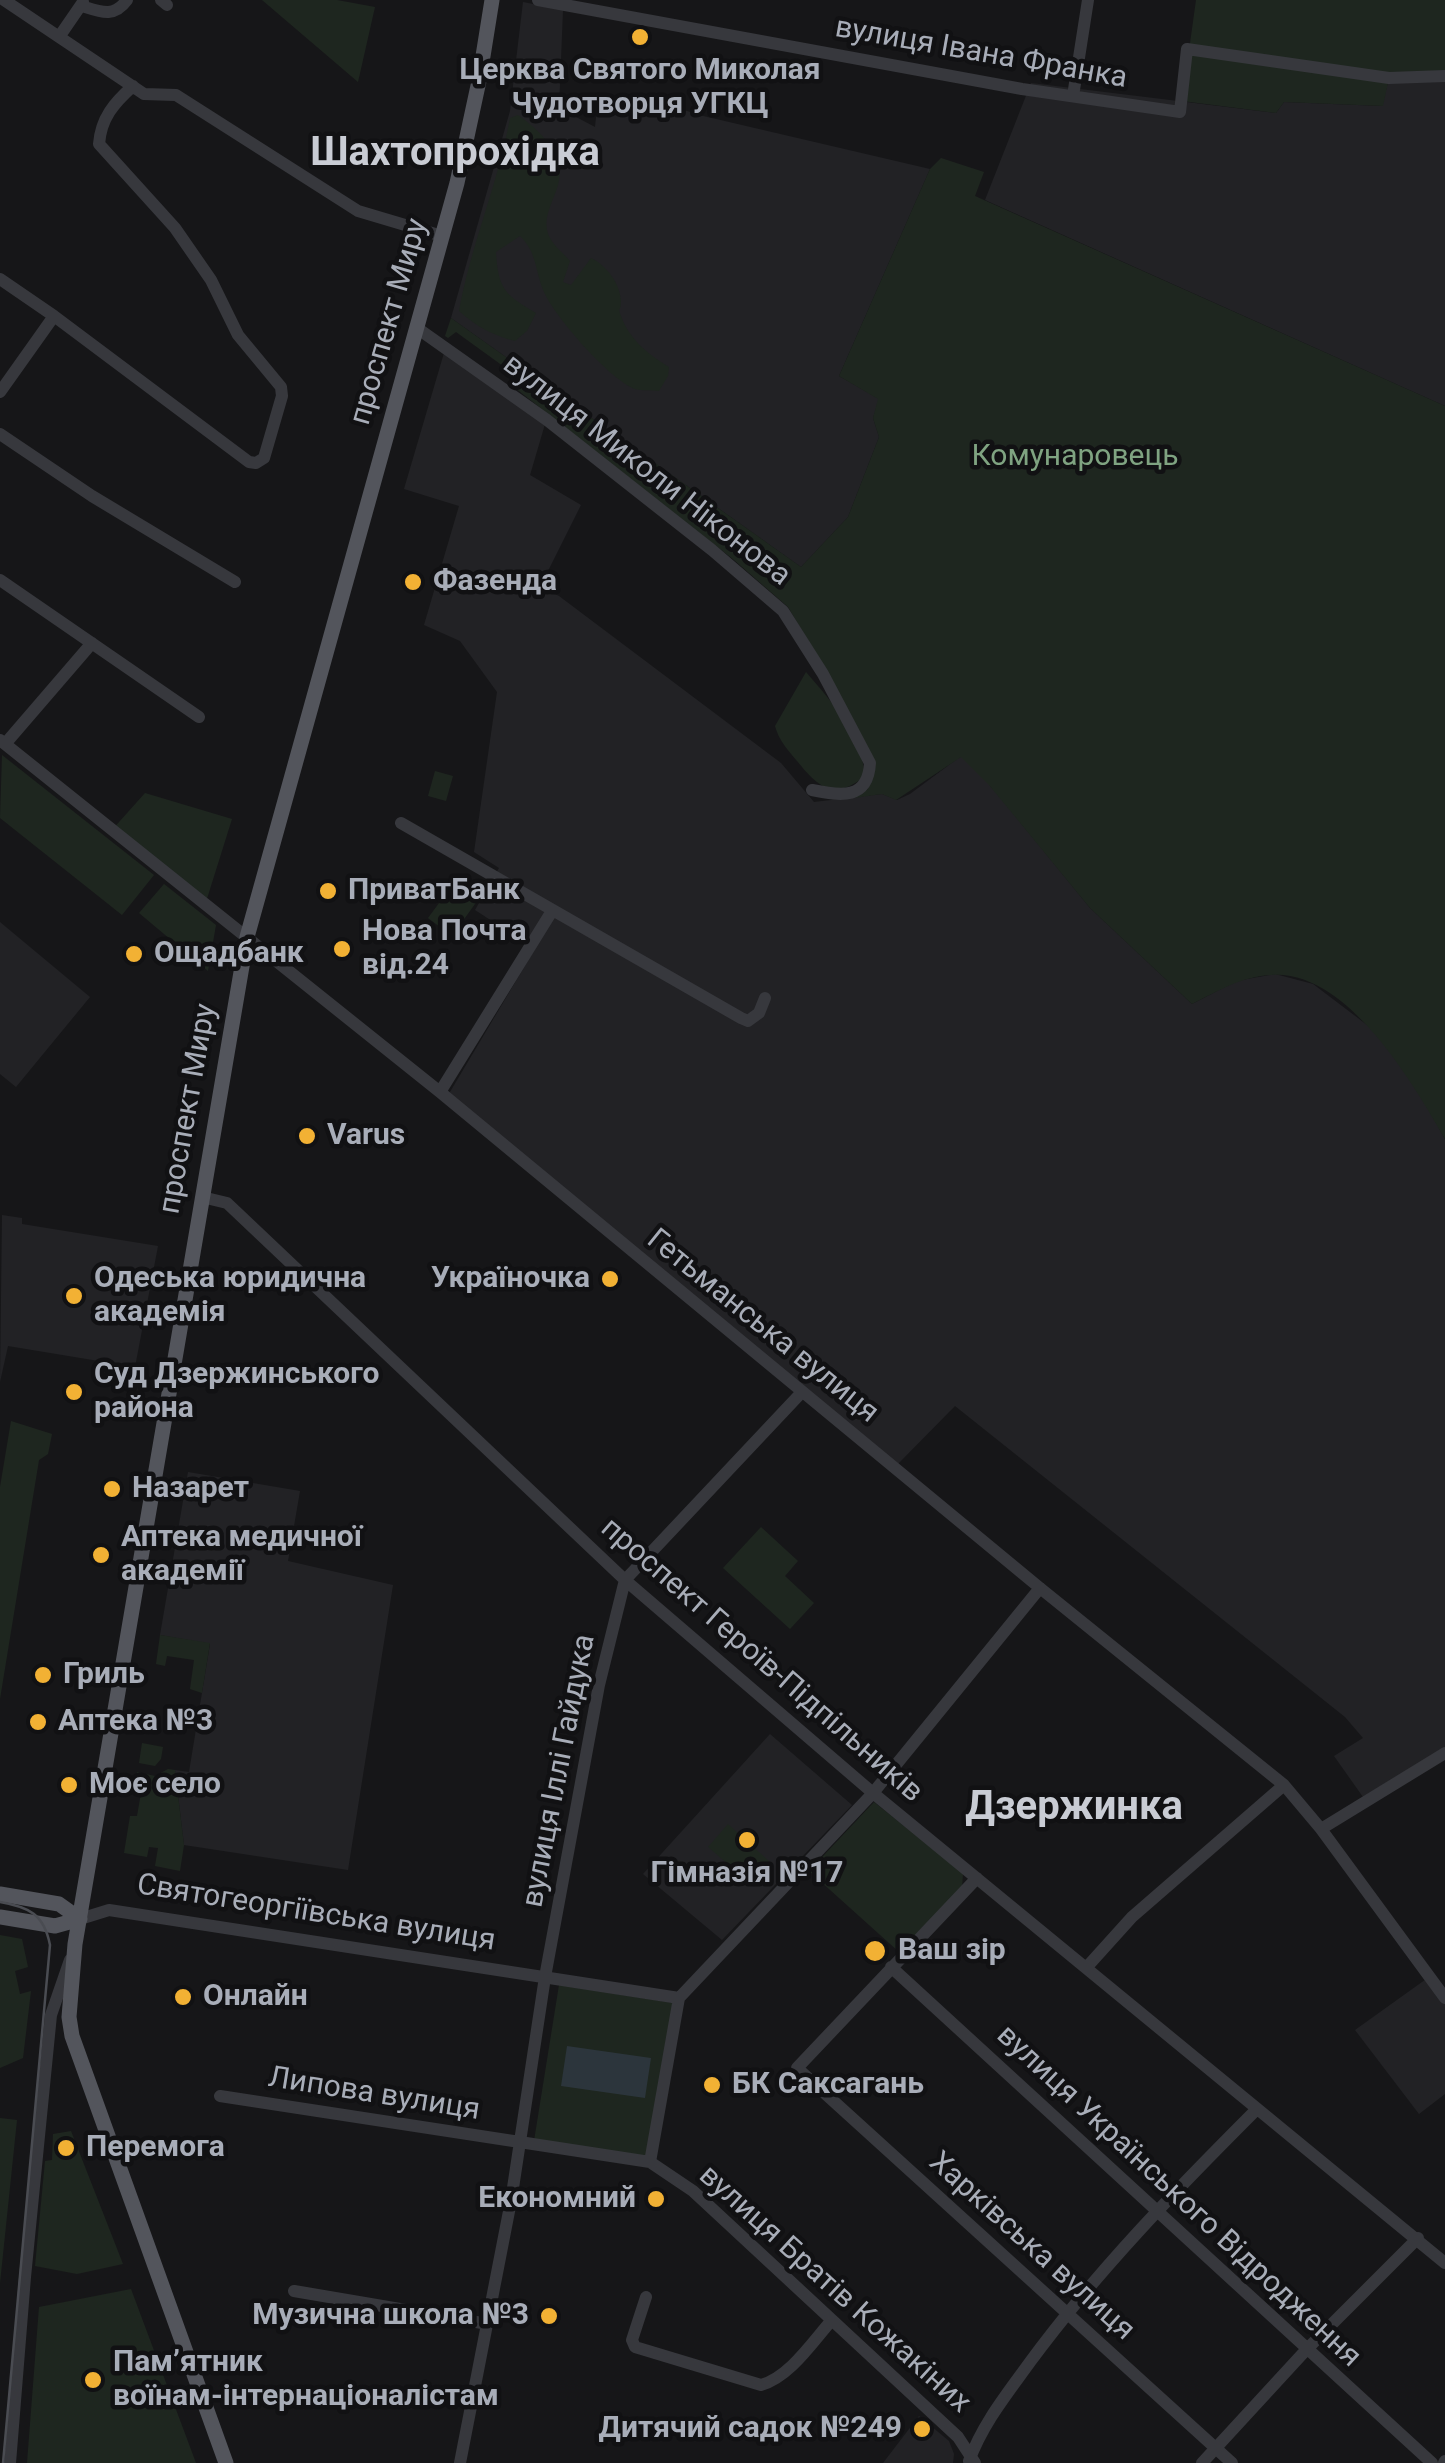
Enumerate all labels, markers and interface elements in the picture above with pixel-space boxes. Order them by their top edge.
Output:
street label: вулиця Івана Франка [832,11,1130,97]
marker: Церква Святого Миколая Чудотворця УГКЦ [629,26,651,48]
place label: Церква Святого Миколая Чудотворця УГКЦ [460,53,820,124]
district label: Шахтопрохідка [310,131,600,179]
street label: проспект Миру [343,215,437,429]
street label: вулиця Миколи Ніконова [495,348,797,594]
park label: Комунаровець [971,439,1179,475]
place label: Фазенда [433,564,557,600]
marker: Фазенда [402,571,424,593]
place label: ПриватБанк [348,873,520,909]
marker: ПриватБанк [317,880,339,902]
place label: Нова Почта від.24 [362,914,526,984]
place label: Ощадбанк [154,936,304,972]
marker: Нова Почта від.24 [331,938,353,960]
marker: Ощадбанк [123,943,145,965]
street label: проспект Миру [153,1001,225,1217]
place label: Varus [327,1118,405,1154]
marker: Varus [296,1125,318,1147]
street label: Гетьманська вулиця [639,1222,885,1432]
place label: Одеська юридична академія [94,1261,366,1332]
place label: Україночка [431,1261,590,1297]
marker: Україночка [599,1268,621,1290]
marker: Одеська юридична академія [63,1285,85,1307]
place label: Суд Дзержинського района [94,1357,379,1428]
marker: Суд Дзержинського района [63,1381,85,1403]
place label: Назарет [132,1471,249,1507]
marker: Назарет [101,1478,123,1500]
street label: проспект Героїв-Підпільників [592,1511,930,1811]
place label: Аптека медичної академії [121,1520,362,1590]
marker: Аптека медичної академії [90,1544,112,1566]
street label: вулиця Іллі Гайдука [516,1632,604,1910]
place label: Гриль [63,1657,145,1693]
marker: Гриль [32,1664,54,1686]
place label: Аптека №3 [58,1704,213,1740]
marker: Аптека №3 [27,1711,49,1733]
place label: Моє село [89,1767,221,1803]
marker: Моє село [58,1774,80,1796]
district label: Дзержинка [965,1785,1183,1833]
marker: Гімназія №17 [736,1829,758,1851]
place label: Гімназія №17 [651,1856,843,1892]
street label: Святогеоргіївська вулиця [134,1868,498,1960]
place label: Ваш зір [898,1933,1006,1969]
marker: Ваш зір [862,1938,888,1964]
place label: Онлайн [203,1979,308,2015]
marker: Онлайн [172,1986,194,2008]
street label: вулиця Українського Відродження [988,2018,1368,2376]
street label: Липова вулиця [266,2061,482,2129]
place label: БК Саксагань [732,2067,924,2103]
marker: БК Саксагань [701,2074,723,2096]
place label: Перемога [86,2130,225,2166]
marker: Перемога [55,2137,77,2159]
street label: Харківська вулиця [921,2145,1141,2349]
street label: вулиця Братів Кожакіних [691,2158,977,2422]
place label: Економний [478,2181,636,2217]
marker: Економний [645,2188,667,2210]
place label: Музична школа №3 [252,2298,529,2334]
marker: Музична школа №3 [538,2305,560,2327]
place label: Пам’ятник воїнам-інтернаціоналістам [113,2345,499,2416]
marker: Пам’ятник воїнам-інтернаціоналістам [82,2369,104,2391]
place label: Дитячий садок №249 [599,2411,902,2447]
marker: Дитячий садок №249 [911,2418,933,2440]

